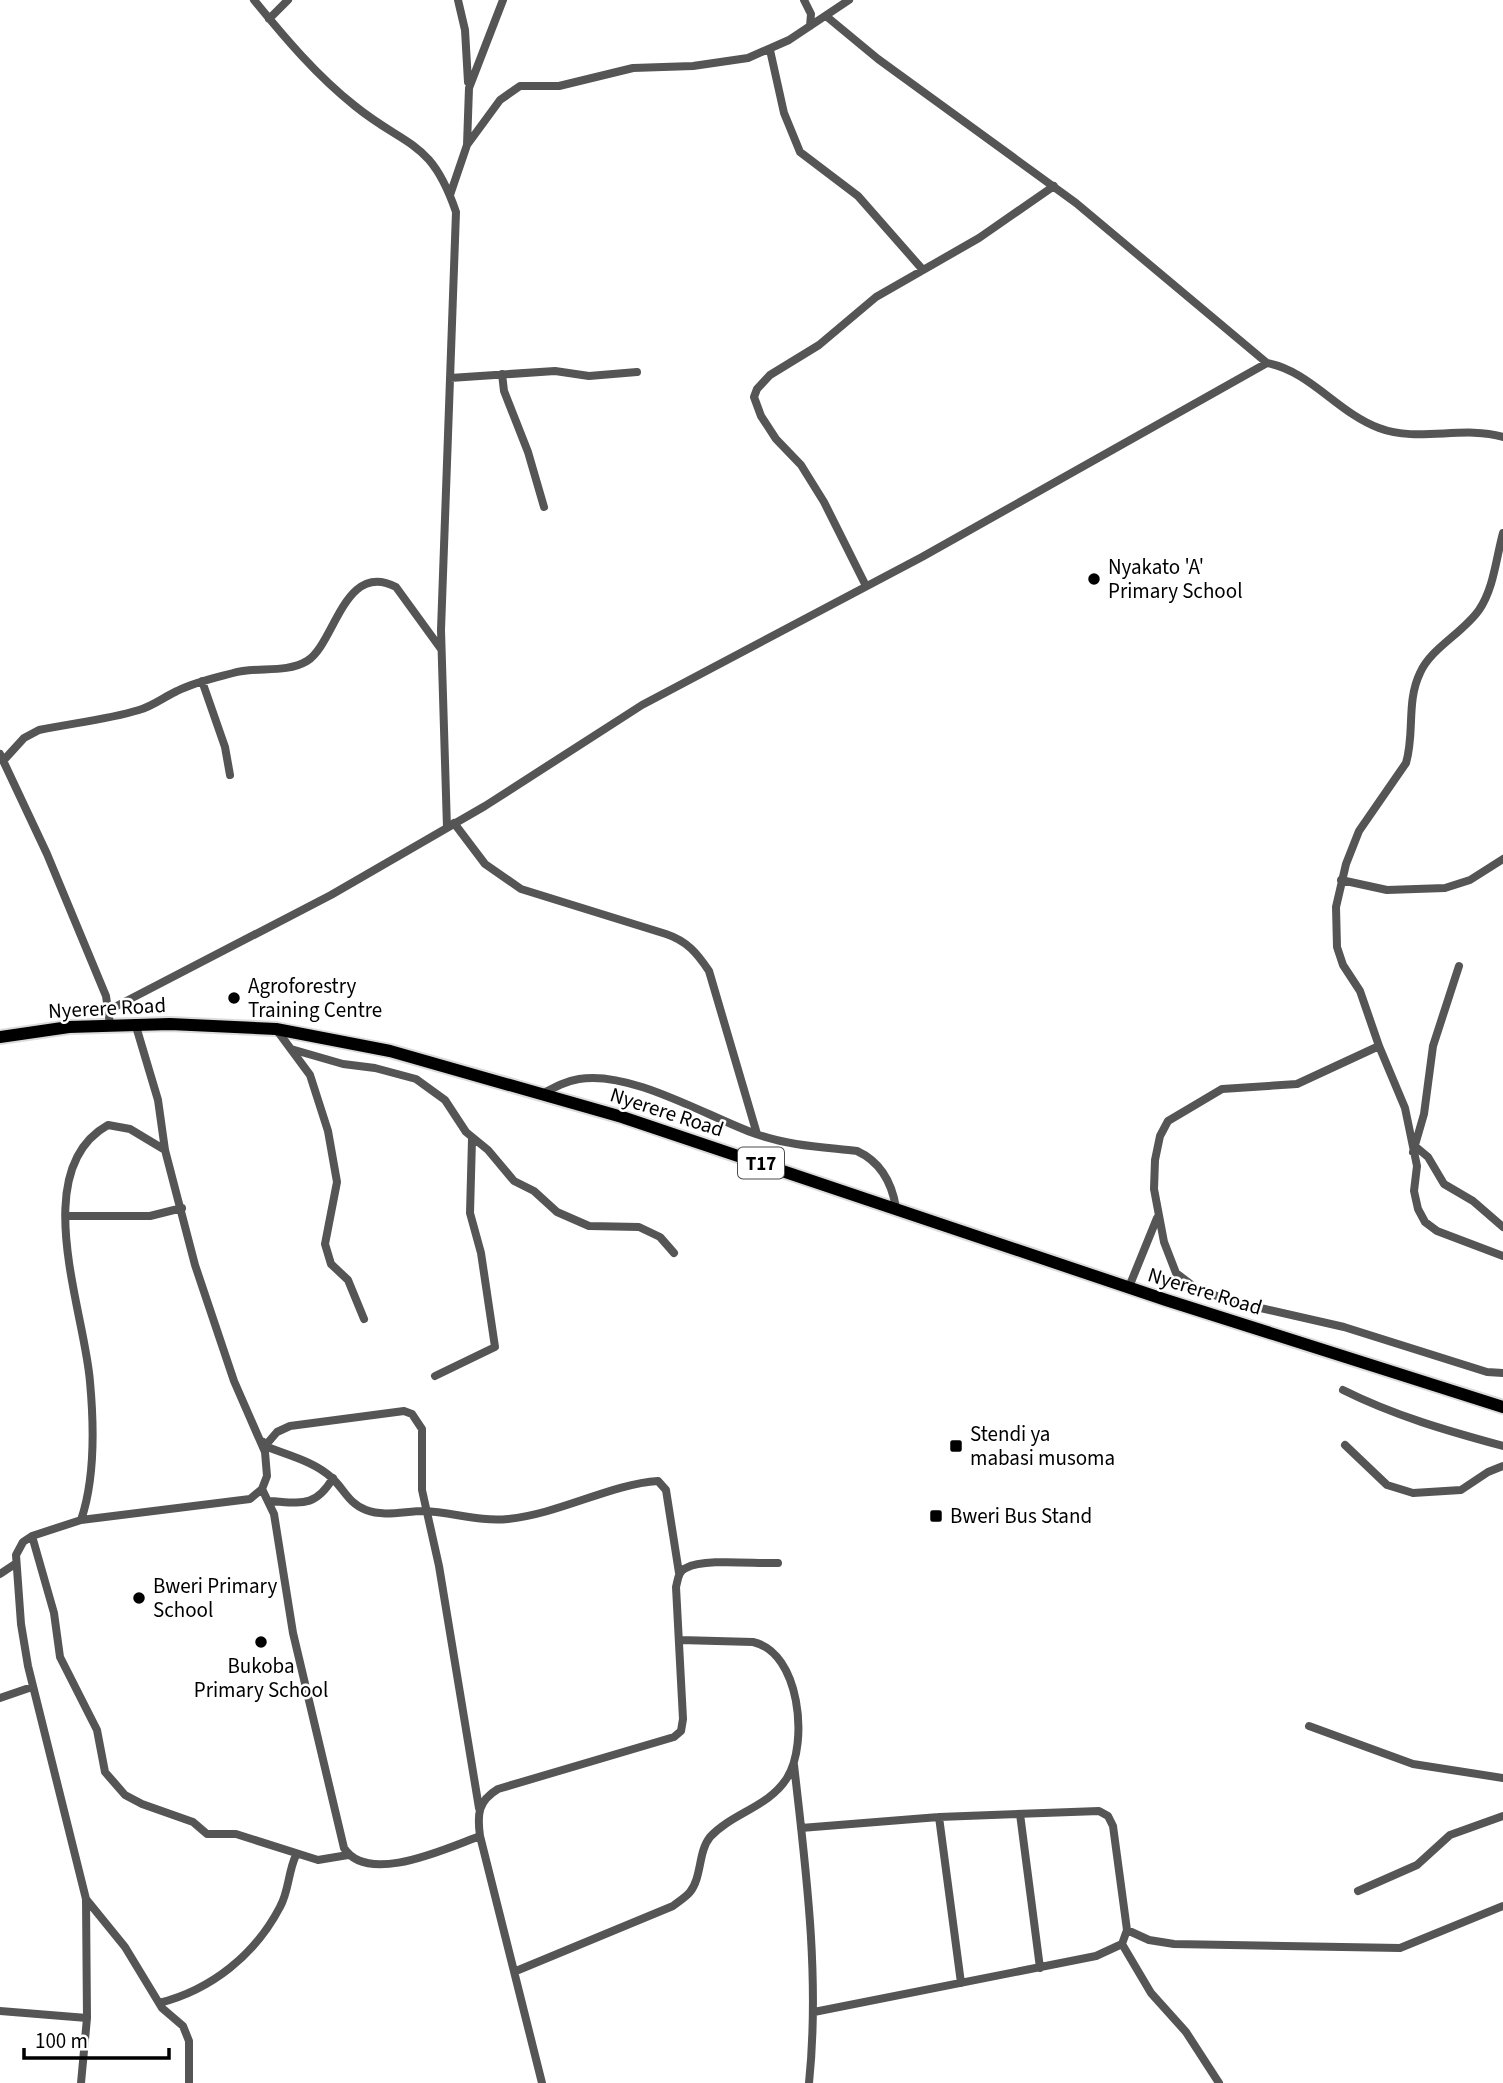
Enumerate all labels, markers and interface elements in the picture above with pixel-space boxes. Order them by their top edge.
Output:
place label: Nyakato 'A' Primary School [1108,552,1243,606]
marker: Nyakato 'A' Primary School [1086,571,1102,587]
place label: Agroforestry Training Centre [248,971,382,1025]
street label: Nyerere Road [47,990,167,1026]
marker: Agroforestry Training Centre [226,990,242,1006]
street label: Nyerere Road [606,1080,728,1144]
road number: T17 [738,1148,784,1178]
street label: Nyerere Road [1144,1259,1266,1323]
place label: Stendi ya mabasi musoma [970,1419,1115,1473]
marker: Stendi ya mabasi musoma [948,1438,964,1454]
place label: Bweri Bus Stand [950,1501,1092,1531]
marker: Bweri Bus Stand [928,1508,944,1524]
place label: Bweri Primary School [153,1571,277,1625]
marker: Bweri Primary School [131,1590,147,1606]
marker: Bukoba Primary School [253,1634,269,1650]
place label: Bukoba Primary School [194,1651,328,1705]
scale bar [24,2016,170,2060]
text: 100 m [35,2026,88,2056]

